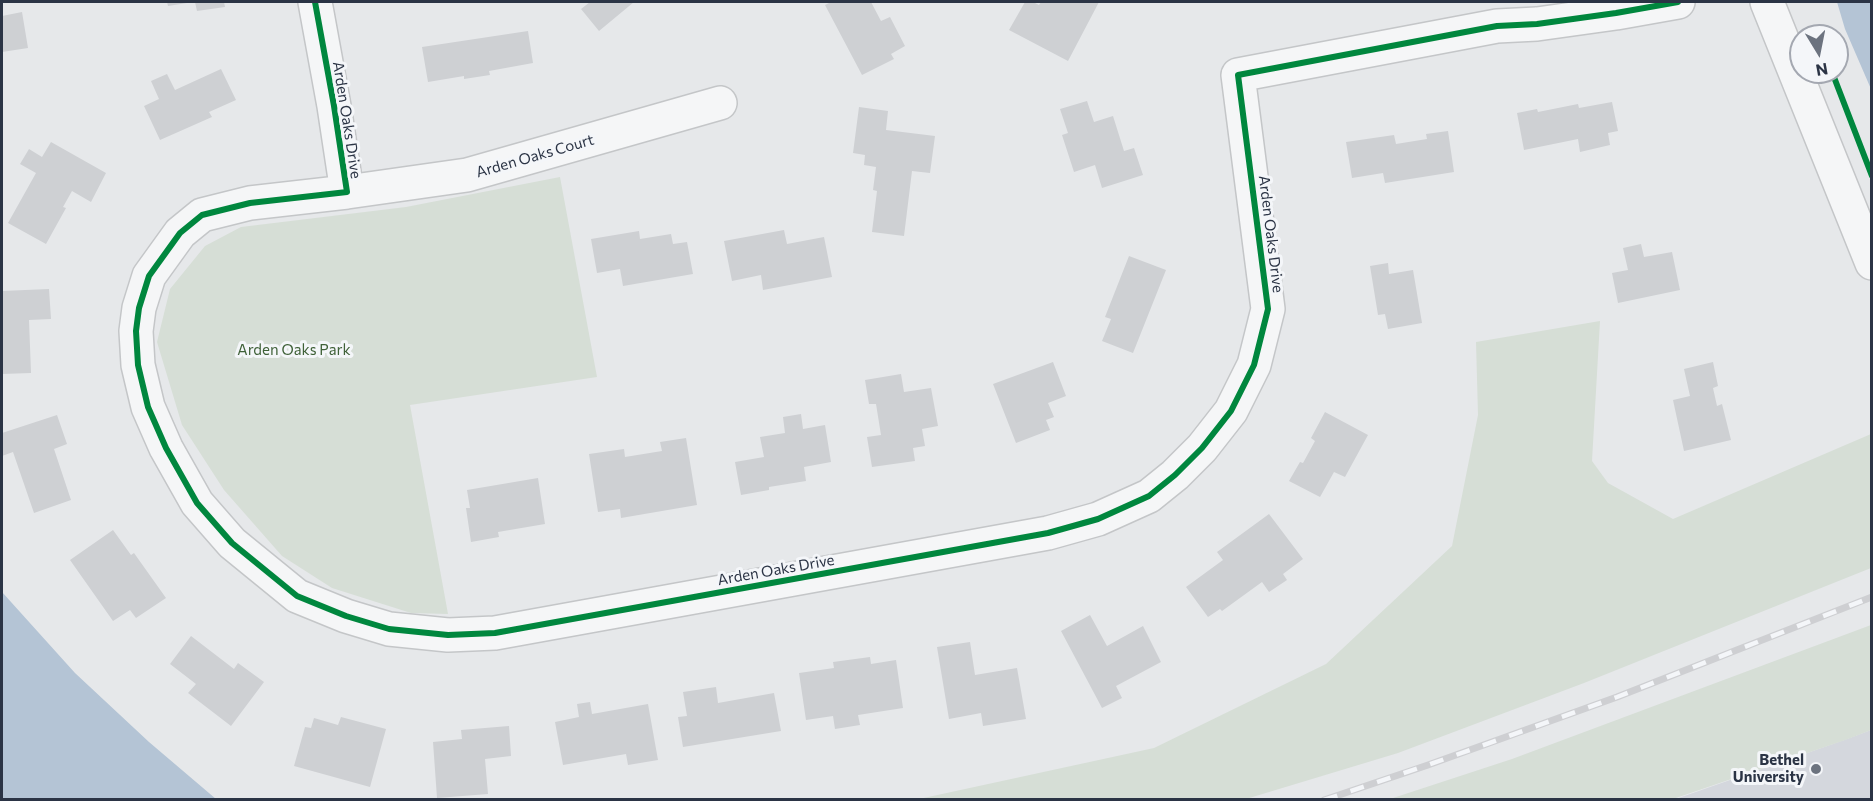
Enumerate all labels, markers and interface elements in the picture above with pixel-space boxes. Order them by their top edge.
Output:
north arrow [1789,24,1849,84]
street label: Arden Oaks Drive [329,60,365,180]
text: N [1814,60,1829,81]
street label: Arden Oaks Court [474,131,596,181]
street label: Arden Oaks Drive [1255,174,1287,294]
park label: Arden Oaks Park [237,341,351,359]
street label: Arden Oaks Drive [716,551,836,589]
place label: Bethel University [1733,751,1804,786]
marker: Bethel University [1809,762,1823,776]

